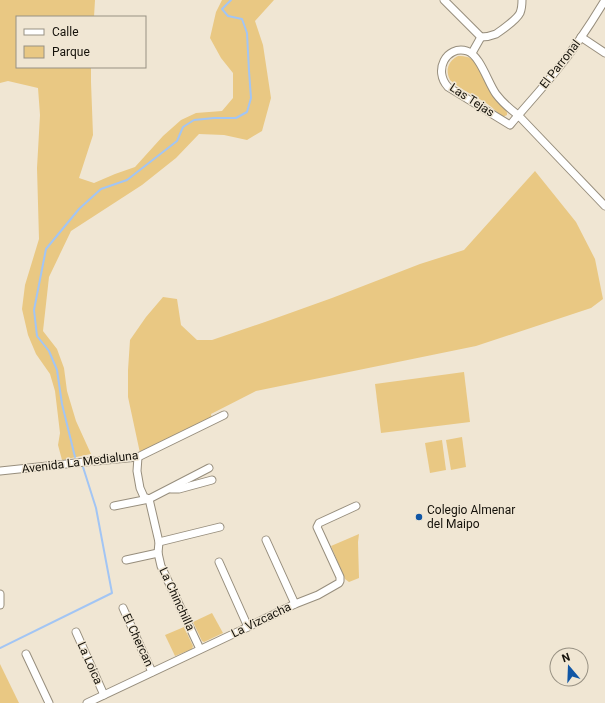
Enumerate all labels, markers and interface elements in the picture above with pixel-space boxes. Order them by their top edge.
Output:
legend [16,16,146,68]
text: Calle [52,25,79,39]
street label: El Parronal [537,37,583,91]
text: Parque [52,45,90,59]
street label: Las Tejas [447,80,497,120]
street label: Avenida La Medialuna [21,448,139,476]
place label: Colegio Almenar del Maipo [427,503,515,531]
marker: Colegio Almenar del Maipo [414,512,424,522]
street label: La Chinchilla [156,565,198,633]
street label: La Vizcacha [229,600,293,640]
street label: El Chercan [120,611,156,669]
street label: La Loica [74,640,106,686]
north arrow [549,647,589,687]
text: N [560,651,572,665]

